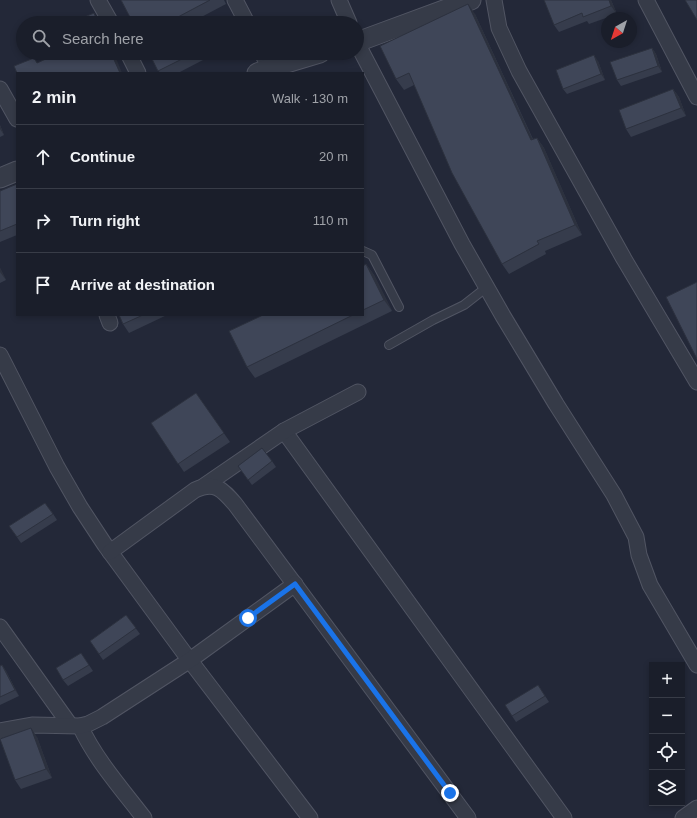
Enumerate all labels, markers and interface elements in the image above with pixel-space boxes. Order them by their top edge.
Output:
north arrow [601,12,637,48]
search box [16,16,364,60]
icon: search [30,27,52,49]
text: Search here [62,30,144,47]
text: 2 min [32,88,76,107]
text: Walk · 130 m [272,91,348,106]
icon: ahead [32,146,54,168]
text: Continue [70,148,135,165]
text: 20 m [319,149,348,164]
icon: right [32,210,54,232]
text: Turn right [70,212,140,229]
text: 110 m [313,213,348,228]
icon: arrive [32,274,54,296]
text: Arrive at destination [70,276,215,293]
route start [239,609,257,627]
map controls [649,662,685,806]
button: + [649,662,685,698]
button: − [649,698,685,734]
button: locate [649,734,685,770]
button: layers [649,770,685,806]
route end [441,784,459,802]

